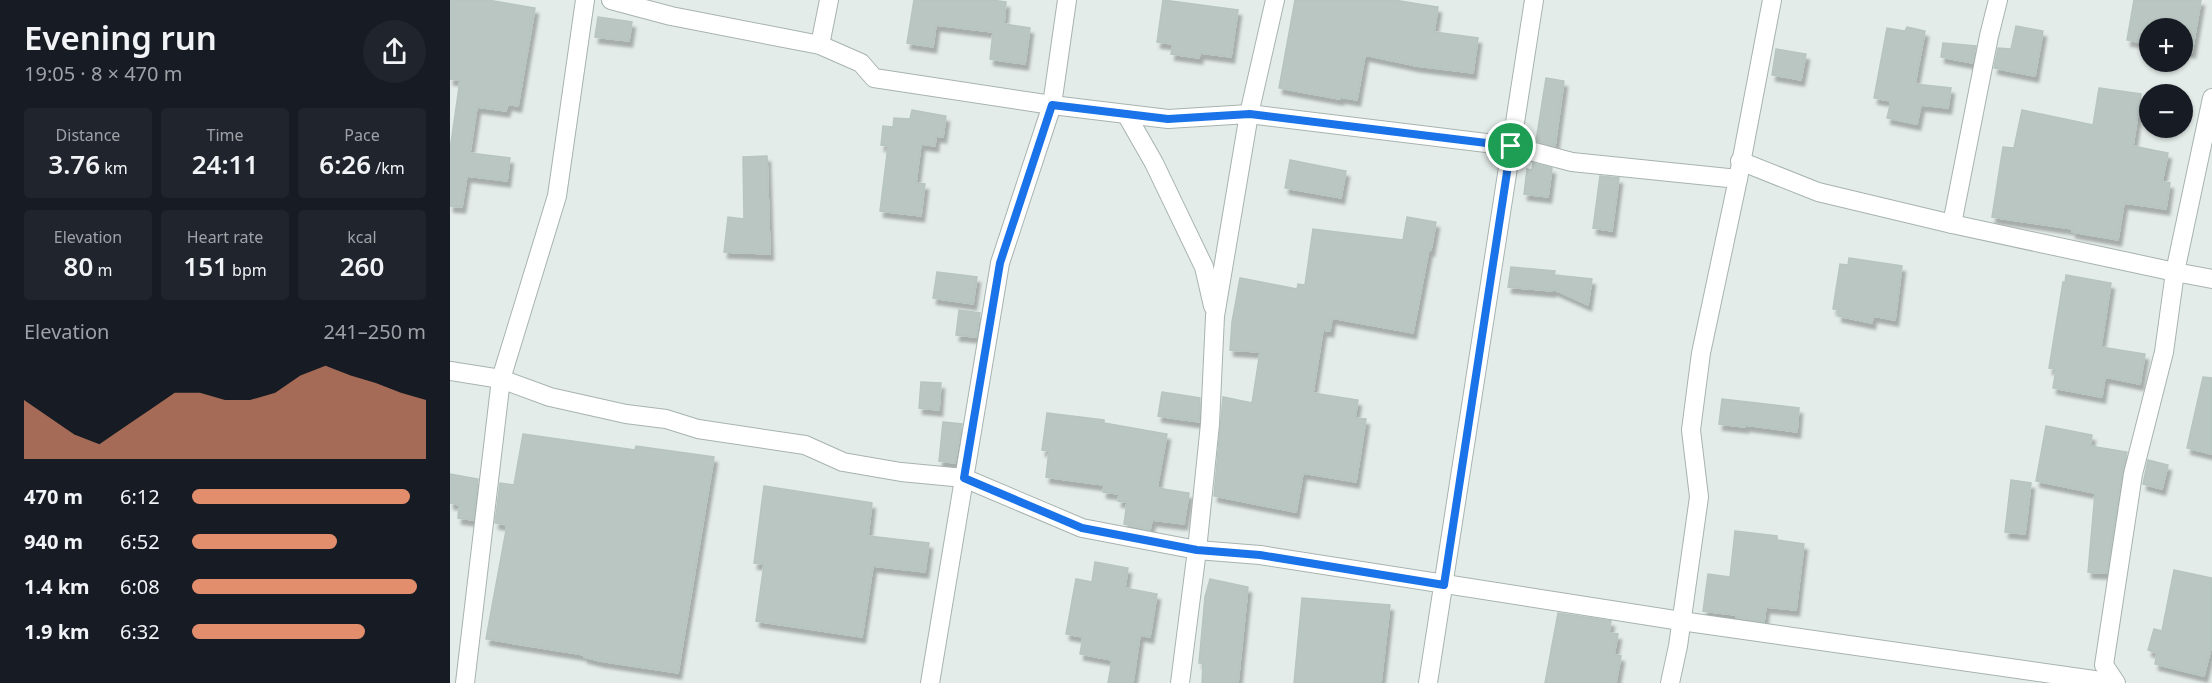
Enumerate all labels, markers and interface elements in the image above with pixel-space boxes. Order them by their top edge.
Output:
text: Evening run [24,15,217,60]
map controls [2139,18,2193,138]
button: + [2139,18,2193,72]
button: share [363,20,426,83]
text: 19:05 · 8 × 470 m [24,60,182,87]
button: − [2139,84,2193,138]
pin [1485,120,1536,171]
text: Distance [56,124,120,146]
text: Time [206,124,244,146]
text: Pace [344,124,380,146]
icon: arrive [1494,129,1527,162]
text: 3.76 [48,146,100,182]
text: 24:11 [192,146,258,182]
text: 6:26 [319,146,371,182]
text: km [100,157,128,179]
text: /km [371,157,405,179]
text: Elevation [54,226,122,248]
text: Heart rate [187,226,263,248]
text: kcal [347,226,377,248]
text: 80 [64,248,93,284]
text: 151 [183,248,228,284]
text: 260 [340,248,384,284]
text: m [93,259,112,281]
text: bpm [228,259,267,281]
text: Elevation [24,318,109,345]
text: 241–250 m [323,318,426,345]
text: 470 m [24,483,83,510]
text: 6:12 [120,483,160,510]
text: 940 m [24,528,83,555]
text: 6:52 [120,528,160,555]
text: 1.4 km [24,573,90,600]
text: 6:08 [120,573,160,600]
text: 1.9 km [24,618,90,645]
text: 6:32 [120,618,160,645]

